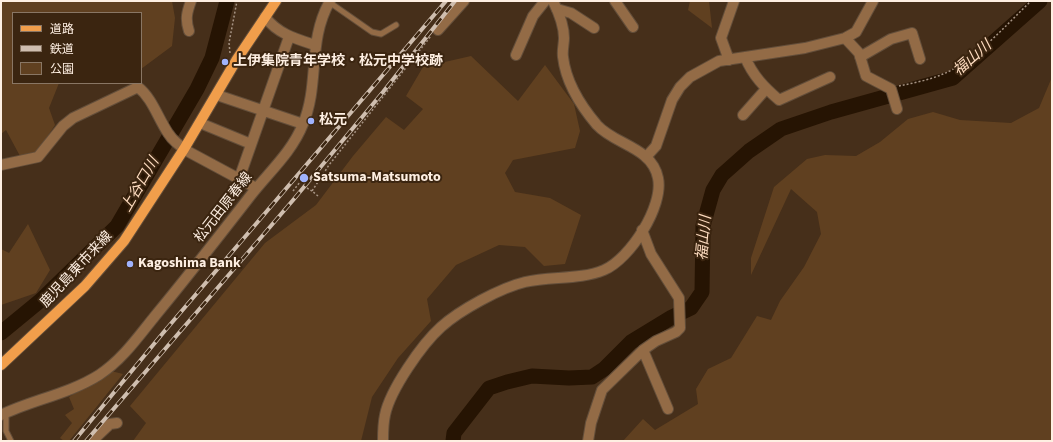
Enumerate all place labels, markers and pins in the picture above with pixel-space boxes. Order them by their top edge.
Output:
place label: 上伊集院青年学校・松元中学校跡 [233,54,443,70]
marker: 上伊集院青年学校・松元中学校跡 [220,57,230,67]
place label: 松元 [319,113,347,129]
marker: 松元 [306,116,316,126]
place label: Satsuma-Matsumoto [313,170,441,186]
marker: Satsuma-Matsumoto [298,172,310,184]
place label: Kagoshima Bank [138,256,241,272]
marker: Kagoshima Bank [125,259,135,269]

